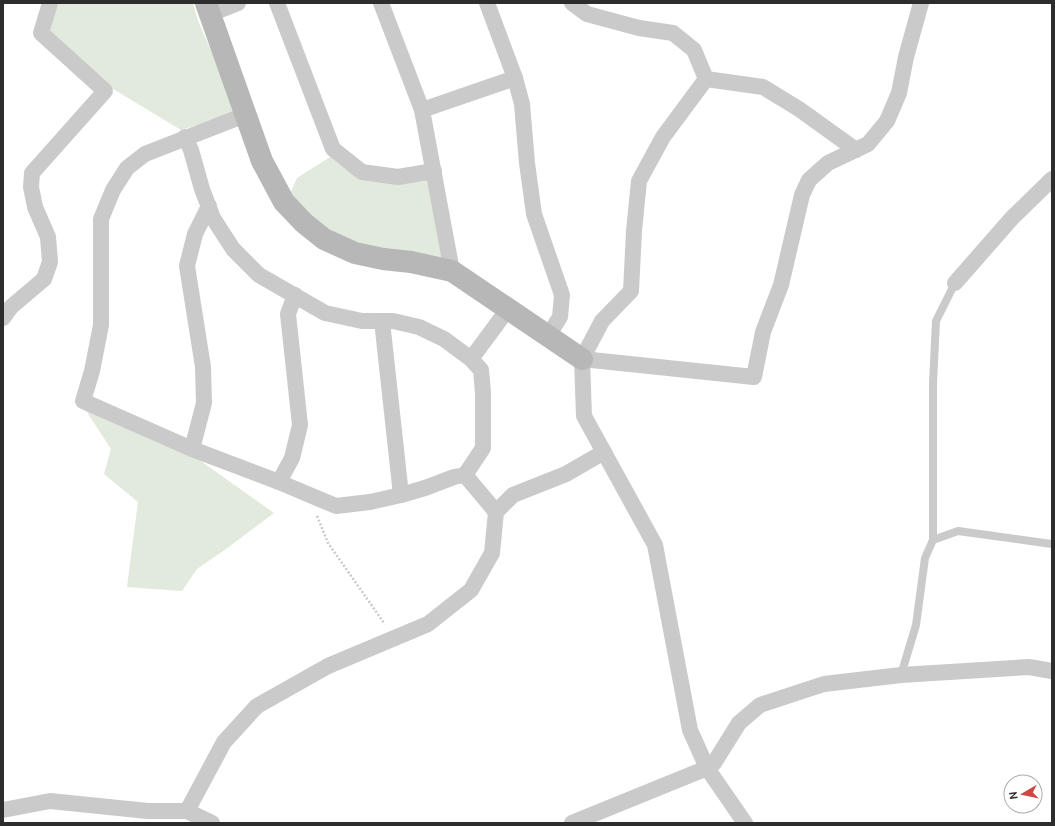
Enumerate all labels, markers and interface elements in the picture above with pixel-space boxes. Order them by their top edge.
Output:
north arrow [1003,774,1043,814]
text: N [1006,791,1021,801]

